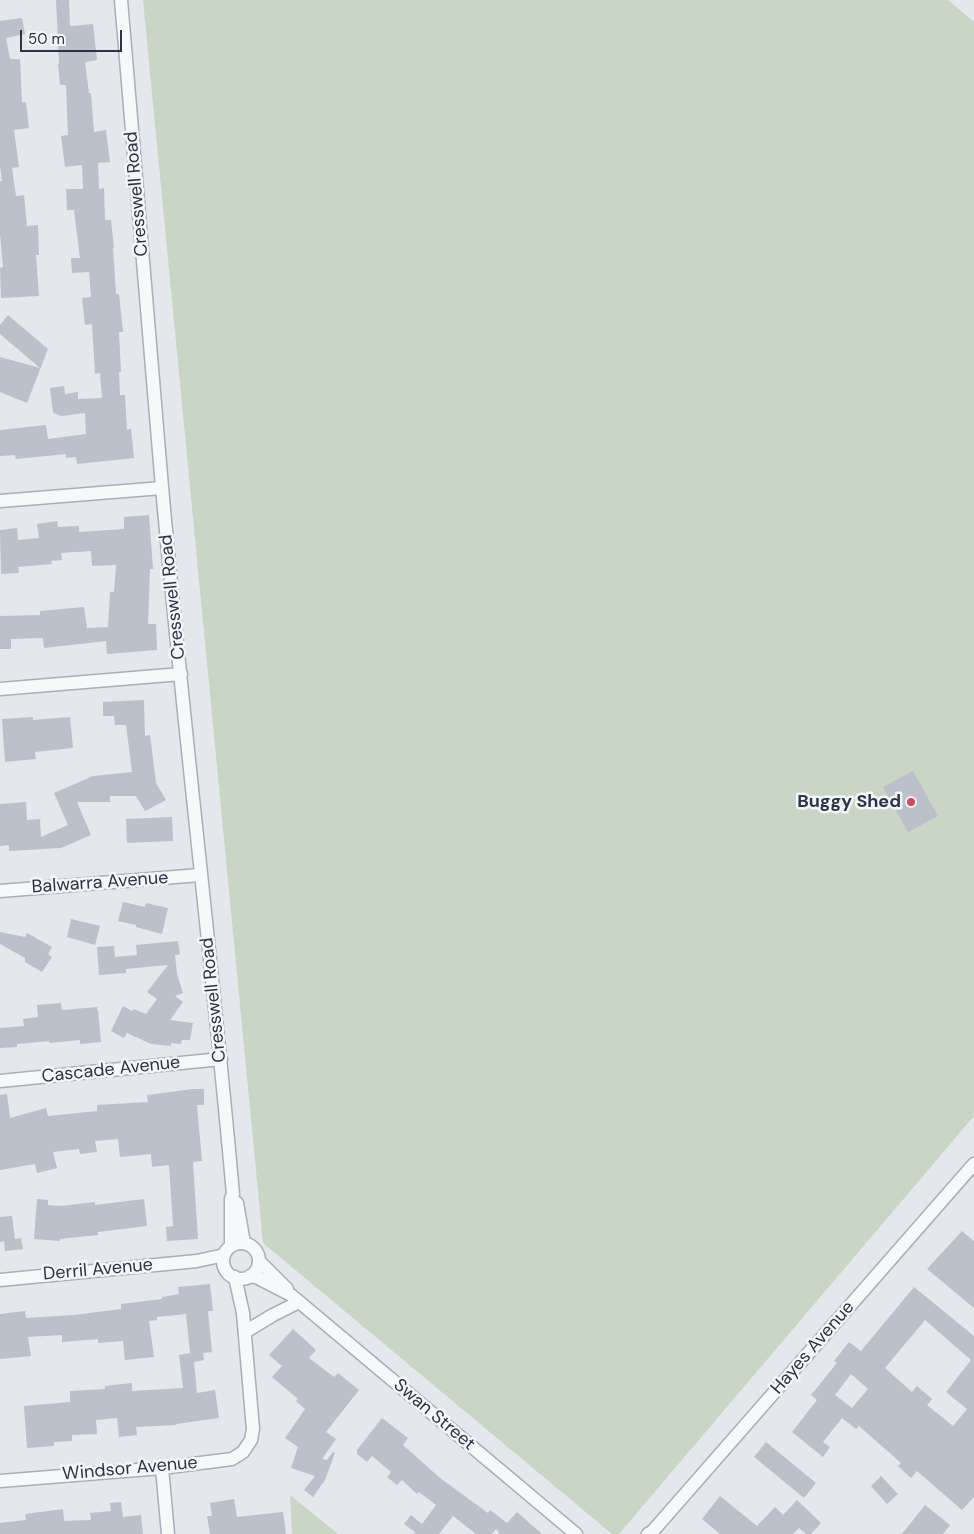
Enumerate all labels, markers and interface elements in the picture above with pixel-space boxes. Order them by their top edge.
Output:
scale bar [22,20,125,52]
text: 50 m [28,29,65,49]
street label: Cresswell Road [121,131,153,257]
street label: Cresswell Road [156,533,190,661]
place label: Buggy Shed [797,791,901,813]
marker: Buggy Shed [905,796,917,808]
street label: Balwarra Avenue [31,867,169,899]
street label: Cresswell Road [197,936,231,1064]
street label: Cascade Avenue [41,1052,181,1088]
street label: Derril Avenue [42,1254,154,1286]
street label: Hayes Avenue [767,1297,859,1399]
street label: Swan Street [389,1375,479,1455]
street label: Windsor Avenue [61,1452,199,1486]

